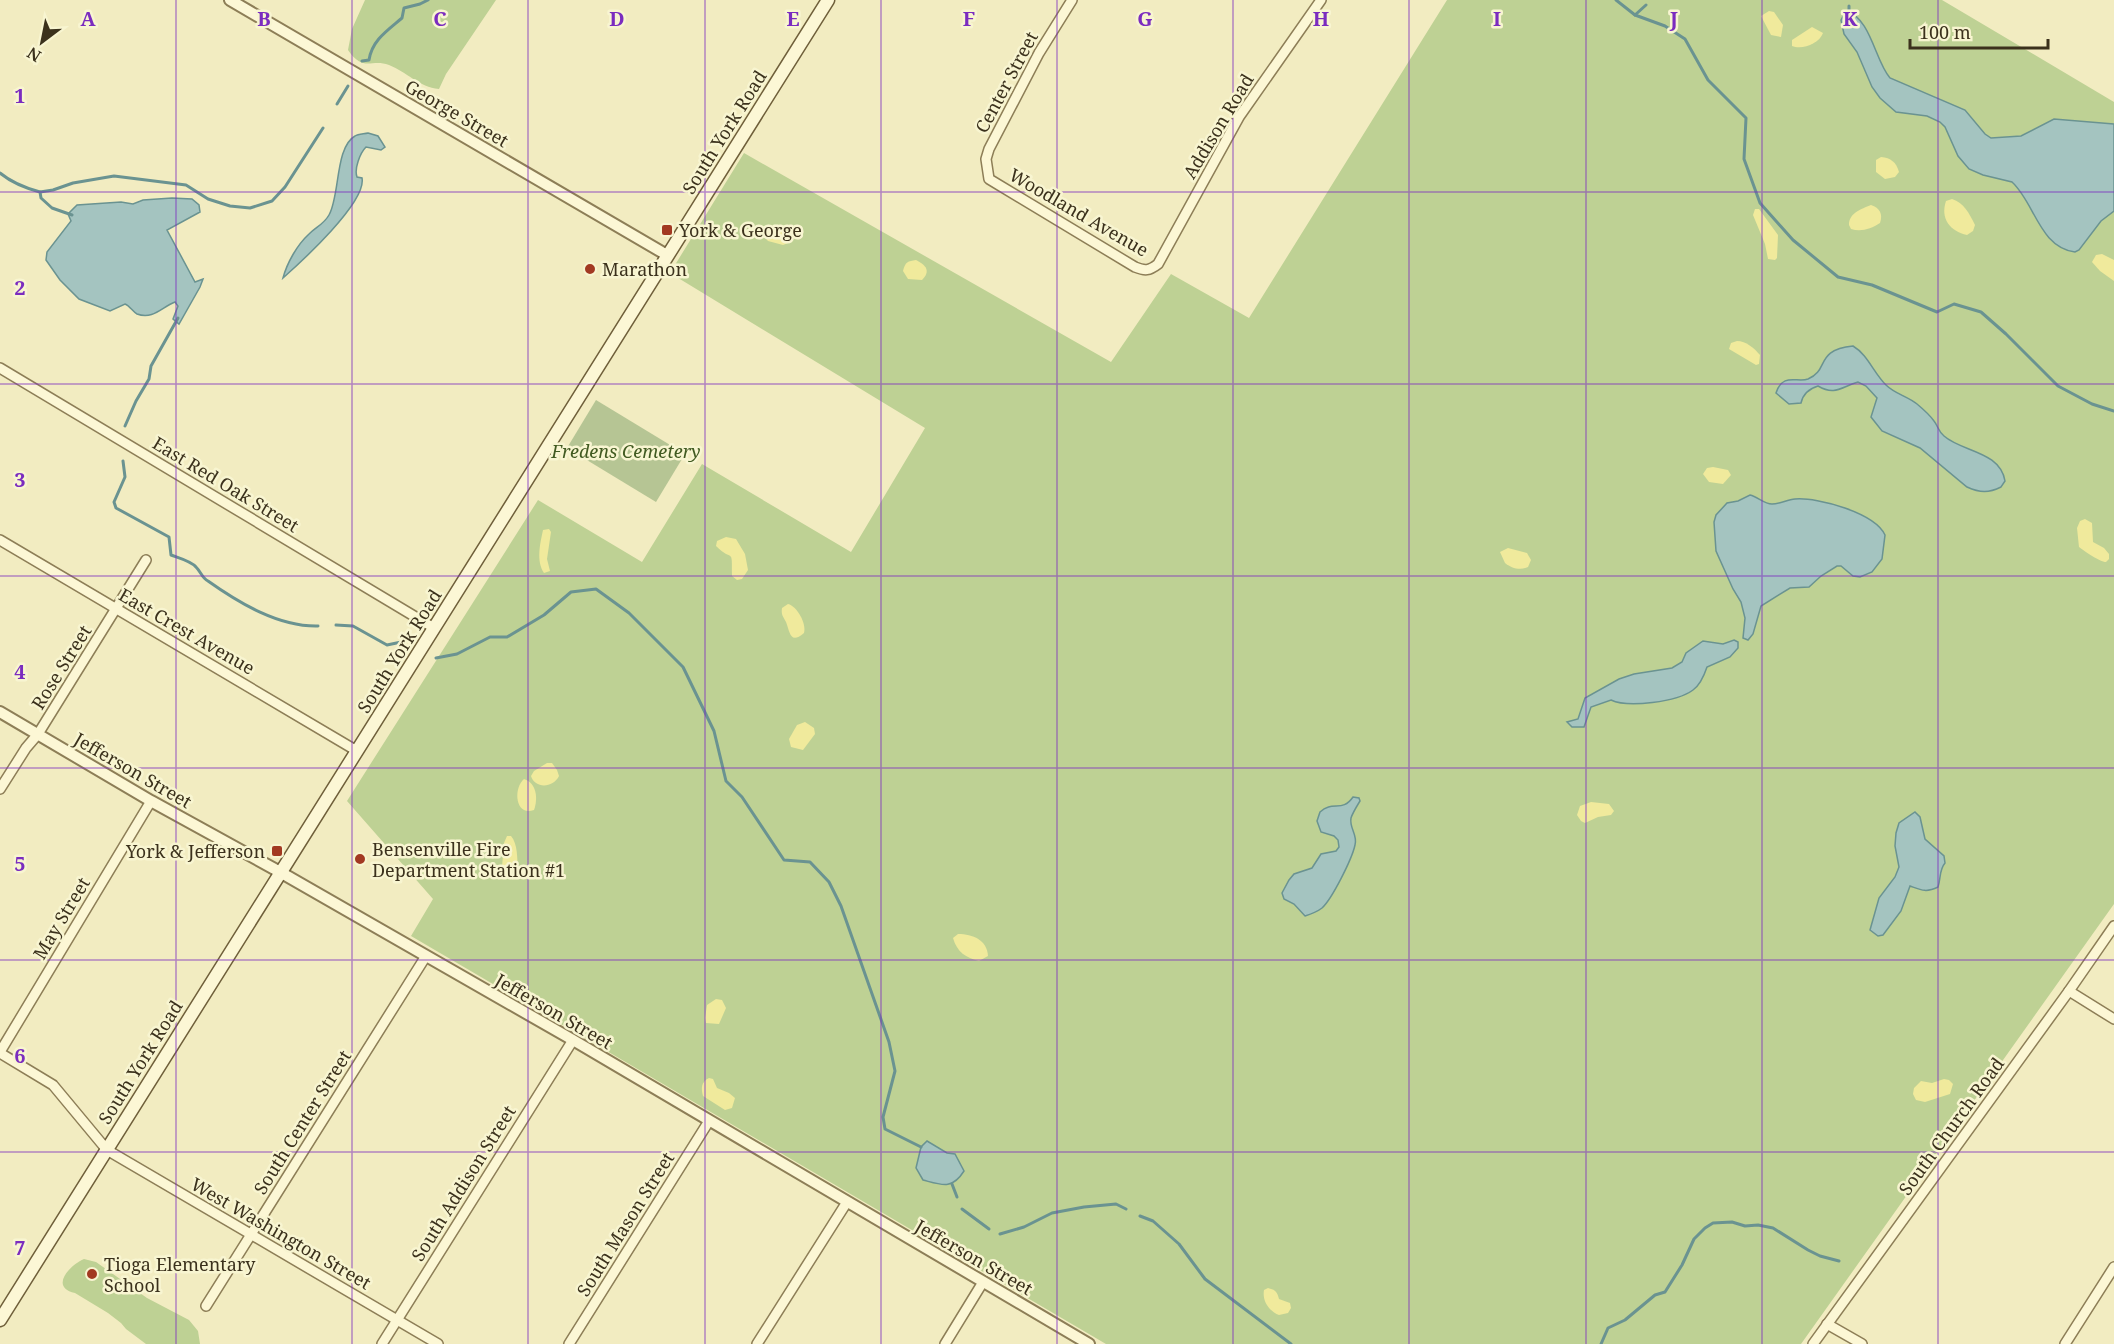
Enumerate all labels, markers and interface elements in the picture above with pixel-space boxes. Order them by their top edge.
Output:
text: A [80,5,96,32]
text: B [257,5,271,32]
text: C [433,5,447,32]
text: D [609,5,625,32]
text: E [786,5,800,32]
text: F [963,5,975,32]
text: G [1137,5,1153,32]
text: H [1313,5,1329,32]
text: I [1493,5,1501,32]
text: J [1669,5,1678,32]
text: K [1843,5,1858,32]
north arrow [12,12,72,72]
scale bar [1910,12,2048,50]
text: 100 m [1919,20,1971,44]
street label: Center Street [969,27,1043,137]
text: N [23,42,45,67]
street label: South York Road [676,66,772,198]
street label: Addison Road [1177,69,1259,183]
street label: George Street [401,74,513,152]
text: 1 [14,82,26,109]
street label: Woodland Avenue [1005,162,1153,262]
place label: York & George [678,218,802,242]
marker: York & George [660,223,674,237]
place label: Marathon [602,257,687,281]
marker: Marathon [583,262,597,276]
text: 2 [14,274,26,301]
street label: East Red Oak Street [148,431,304,537]
park label: Fredens Cemetery [550,439,701,463]
text: 3 [14,466,26,493]
street label: East Crest Avenue [115,582,259,680]
street label: South York Road [351,585,447,717]
street label: Rose Street [26,620,96,714]
text: 4 [14,658,26,685]
street label: Jefferson Street [69,726,196,813]
place label: Bensenville Fire Department Station #1 [372,837,565,882]
place label: York & Jefferson [125,839,265,863]
marker: York & Jefferson [270,844,284,858]
text: 5 [14,850,26,877]
marker: Bensenville Fire Department Station #1 [353,852,367,866]
street label: May Street [27,873,95,963]
street label: Jefferson Street [490,967,617,1054]
street label: South York Road [92,996,188,1128]
text: 6 [14,1042,26,1069]
street label: South Center Street [248,1045,356,1199]
street label: South Church Road [1893,1052,2009,1200]
street label: South Addison Street [405,1101,521,1265]
street label: South Mason Street [571,1147,679,1301]
street label: West Washington Street [187,1172,375,1294]
street label: Jefferson Street [910,1213,1037,1300]
text: 7 [14,1234,26,1261]
place label: Tioga Elementary School [104,1252,256,1297]
marker: Tioga Elementary School [85,1267,99,1281]

